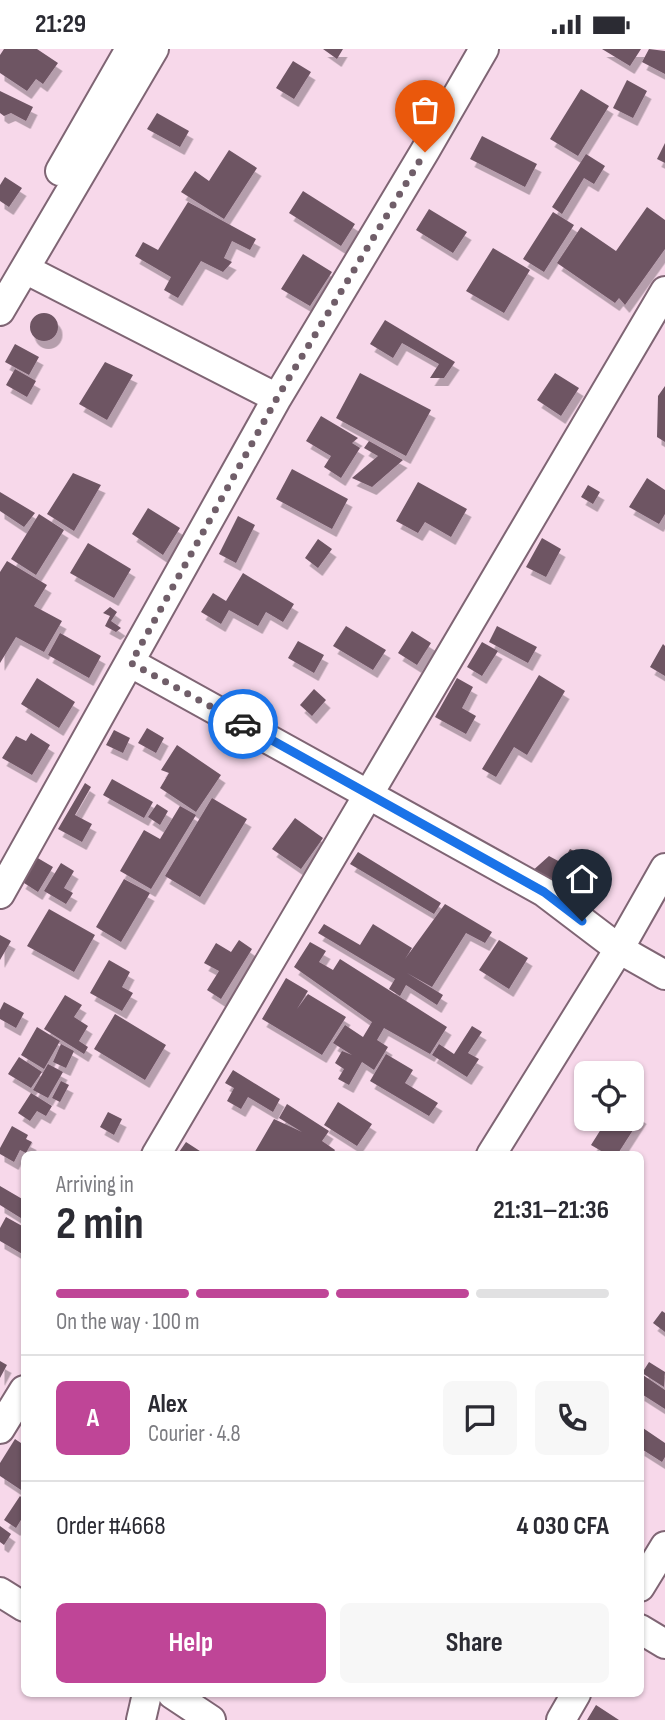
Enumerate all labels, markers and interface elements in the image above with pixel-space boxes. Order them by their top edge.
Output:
text: 21:29 [35,9,86,40]
pin [395,80,455,152]
icon: bag [406,91,444,129]
courier [208,689,278,759]
icon: car [224,705,262,743]
pin [552,849,612,921]
icon: home [563,860,601,898]
map controls [574,1061,644,1131]
button: locate [574,1061,644,1131]
text: Arriving in [56,1171,134,1199]
text: 21:31–21:36 [493,1195,609,1226]
text: 2 min [56,1197,144,1252]
text: On the way · 100 m [56,1308,200,1336]
button: chat [443,1381,517,1455]
button: phone [535,1381,609,1455]
text: Alex [148,1389,188,1420]
text: A [87,1403,99,1434]
text: Courier · 4.8 [148,1420,241,1448]
text: Order #4668 [56,1511,166,1542]
text: 4 030 CFA [517,1511,609,1542]
button: Help [56,1603,326,1683]
button: Share [340,1603,609,1683]

